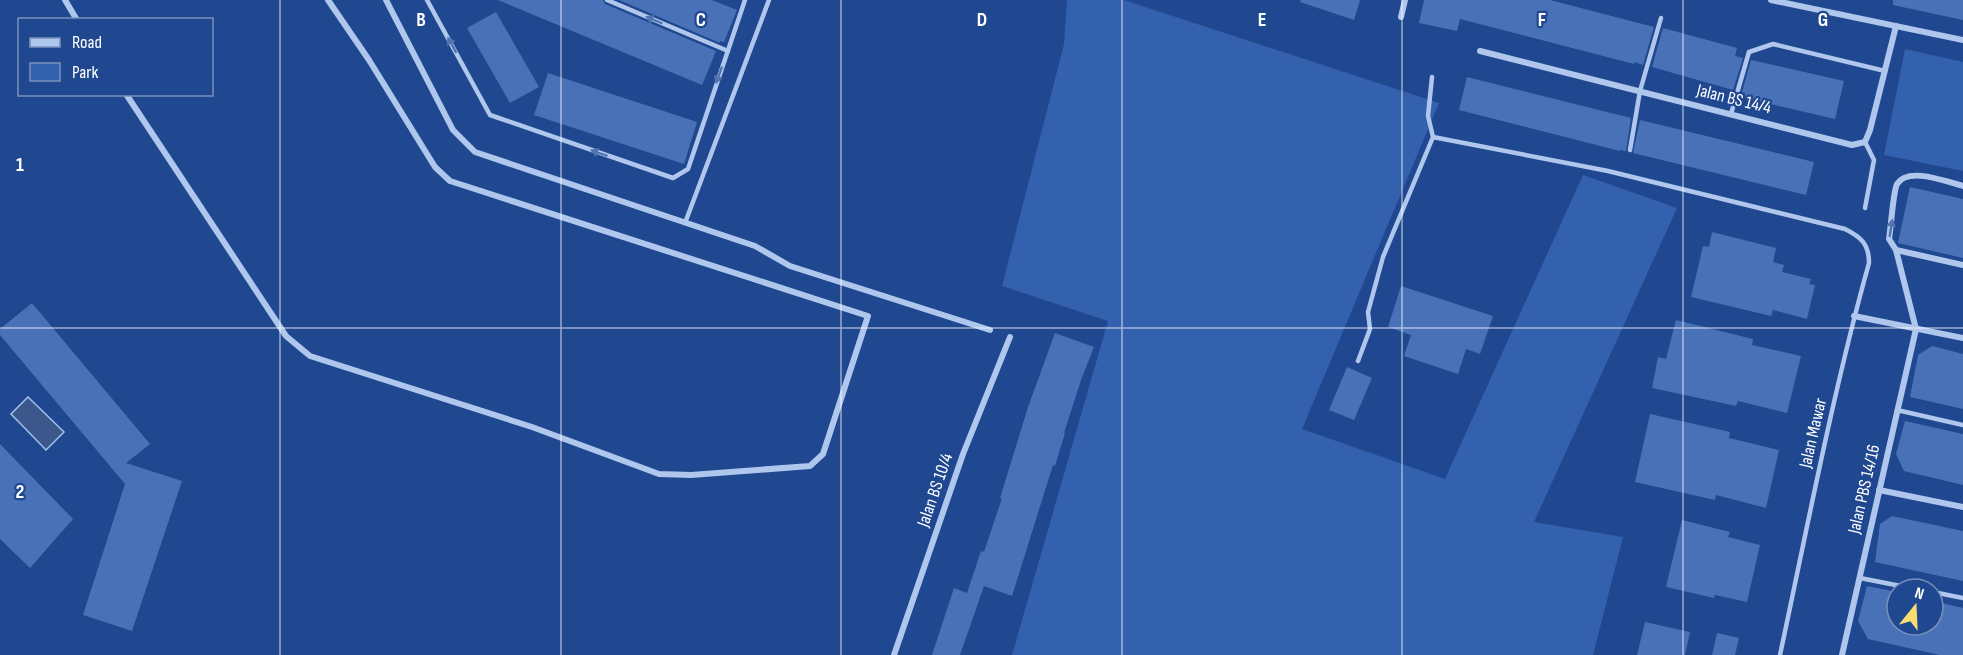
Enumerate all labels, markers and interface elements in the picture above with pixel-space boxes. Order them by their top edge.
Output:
text: B [416,8,426,32]
text: C [696,8,706,32]
text: D [977,8,987,32]
text: E [1258,8,1266,32]
text: F [1538,8,1546,32]
text: G [1818,8,1828,32]
one-way arrow [645,15,663,25]
legend [18,18,213,96]
text: Road [72,32,102,53]
one-way arrow [447,36,457,53]
text: Park [72,62,98,83]
one-way arrow [714,66,724,84]
street label: Jalan BS 14/4 [1694,79,1774,118]
one-way arrow [589,147,607,157]
text: 1 [16,153,24,177]
one-way arrow [1886,218,1895,237]
street label: Jalan Mawar [1795,396,1831,471]
street label: Jalan PBS 14/16 [1843,442,1884,537]
street label: Jalan BS 10/4 [912,450,958,531]
text: 2 [16,480,24,504]
north arrow [1885,577,1945,637]
text: N [1912,584,1926,605]

